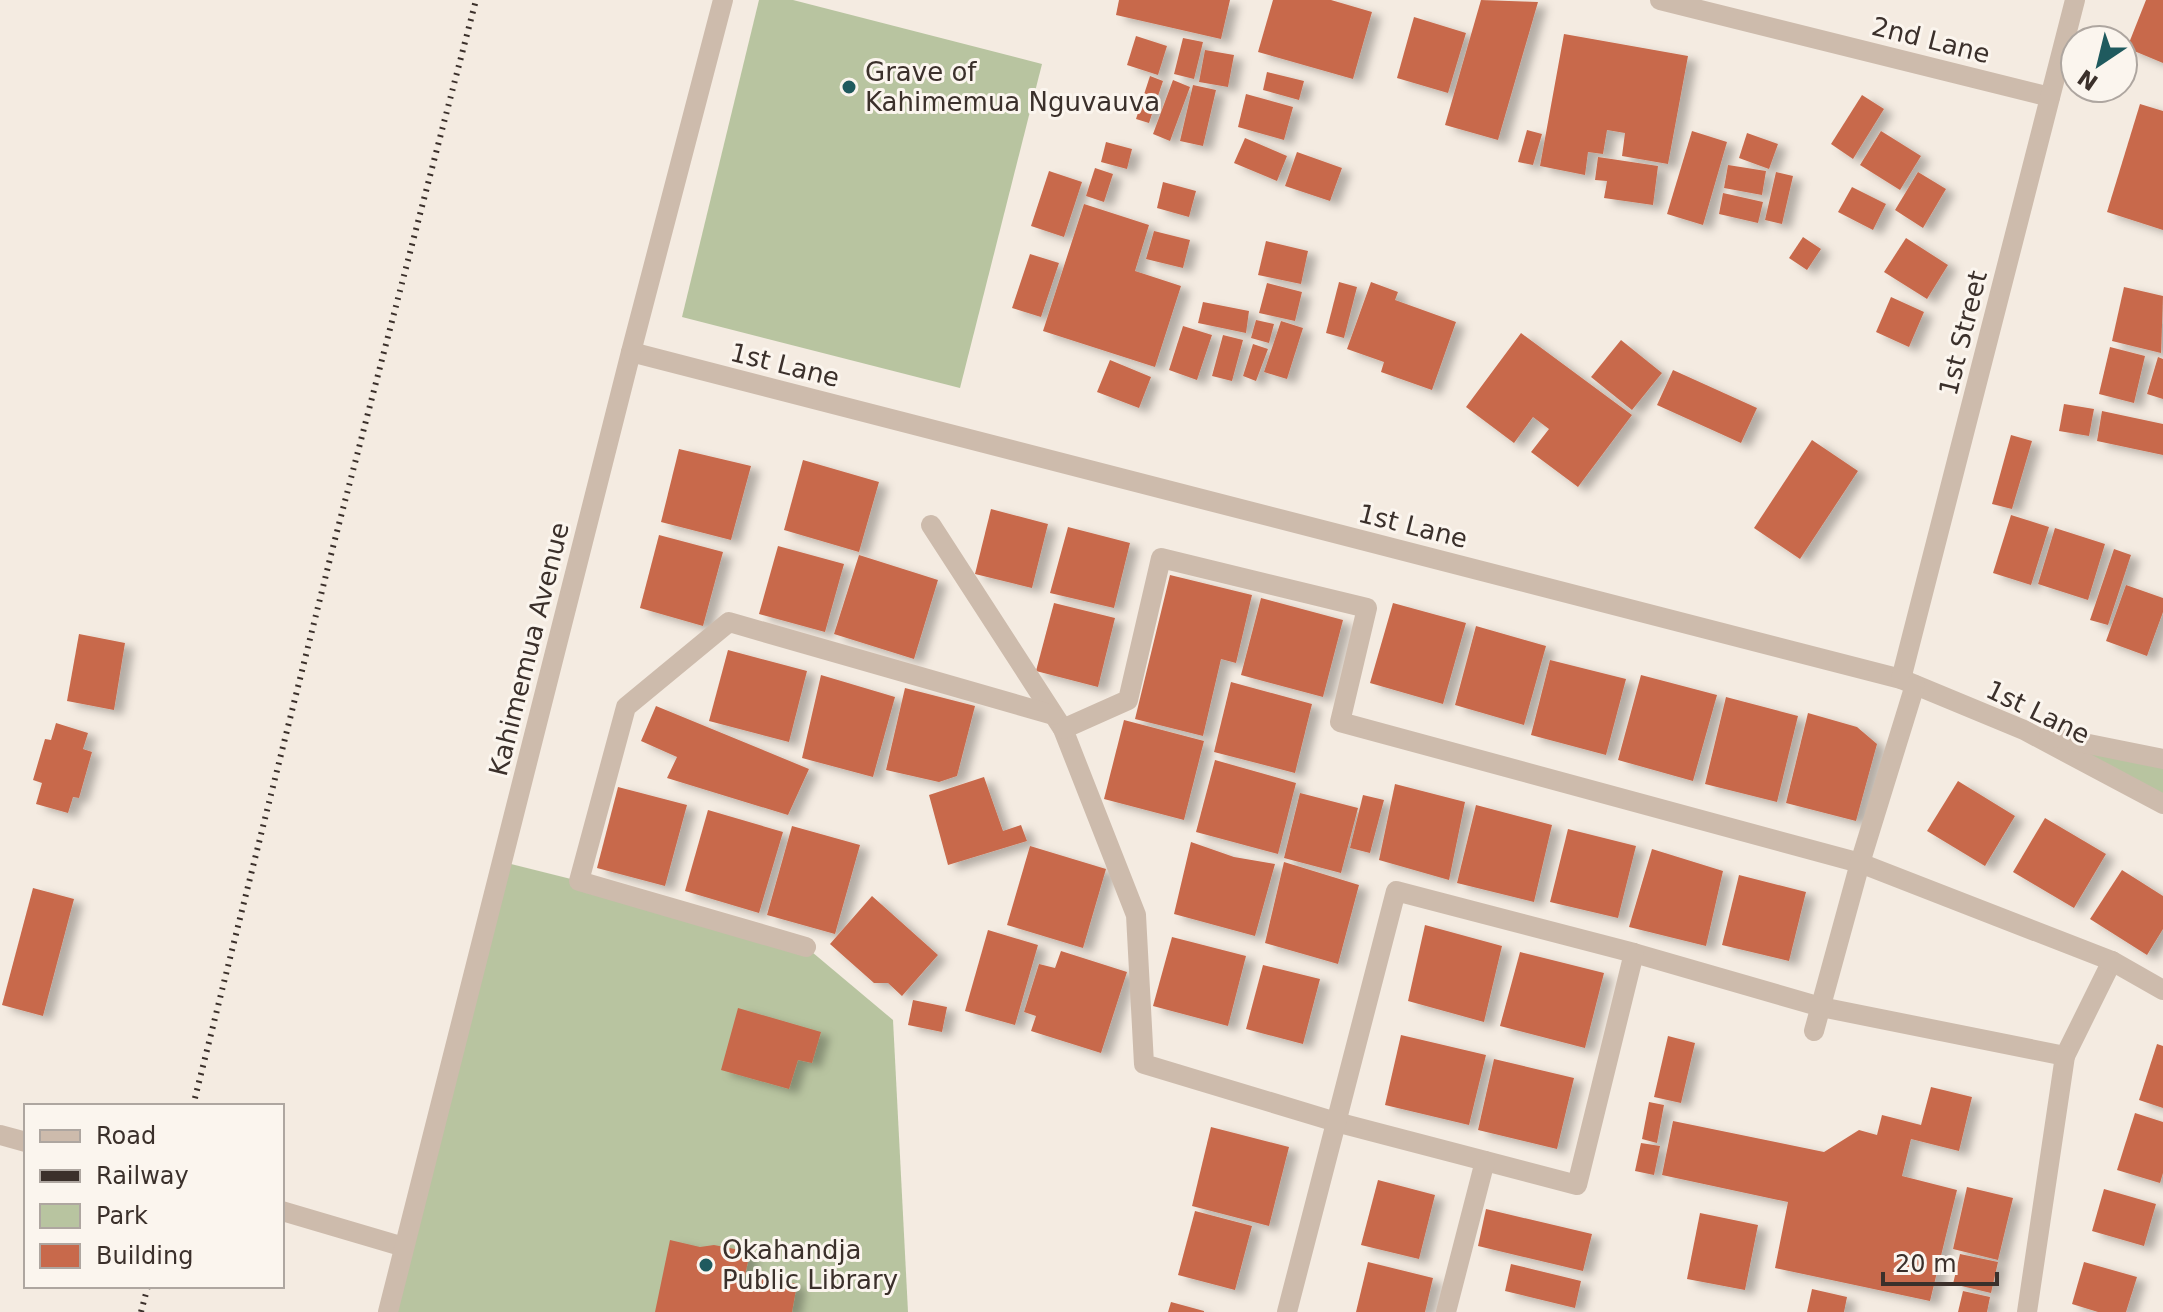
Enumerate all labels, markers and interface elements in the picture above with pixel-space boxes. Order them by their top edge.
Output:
street label: 2nd Lane [1869,11,1993,69]
north arrow [2059,24,2139,104]
place label: Grave of Kahimemua Nguvauva [865,57,1160,117]
text: N [2073,64,2103,95]
marker: Grave of Kahimemua Nguvauva [840,78,858,96]
street label: 1st Street [1933,267,1993,399]
street label: 1st Lane [727,337,843,393]
street label: 1st Lane [1355,498,1471,554]
street label: Kahimemua Avenue [483,519,575,779]
street label: 1st Lane [1981,674,2095,750]
legend [24,1104,284,1288]
text: Road [96,1122,156,1150]
text: Railway [96,1162,189,1190]
text: Park [96,1202,148,1230]
place label: Okahandja Public Library [722,1235,898,1295]
scale bar [1883,1236,1997,1286]
text: Building [96,1242,193,1270]
text: 20 m [1895,1250,1957,1278]
marker: Okahandja Public Library [697,1256,715,1274]

